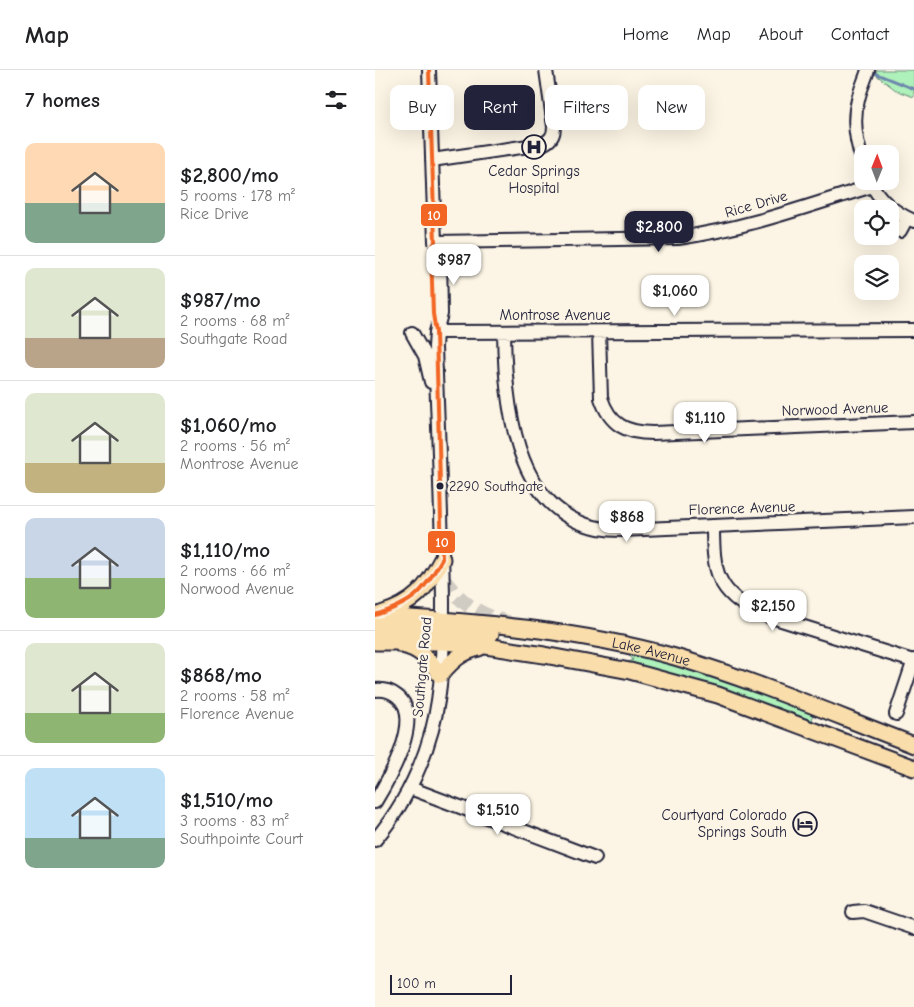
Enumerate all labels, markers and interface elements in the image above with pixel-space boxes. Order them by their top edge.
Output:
text: Map [25,21,69,49]
text: Home [622,24,669,45]
text: Map [697,24,731,45]
text: About [759,24,803,45]
text: Contact [831,24,889,45]
chip: Buy [390,85,454,130]
chip: Rent [464,85,535,130]
chip: Filters [545,85,628,130]
chip: New [638,85,705,130]
icon: filters [322,86,350,114]
text: 7 homes [25,88,100,112]
hospital icon: Cedar Springs Hospital [521,134,547,160]
north arrow [854,145,899,190]
map controls [854,145,899,300]
place label: Cedar Springs Hospital [488,162,580,197]
icon: home [65,163,125,223]
text: $2,800/mo [180,163,279,187]
street label: Rice Drive [723,186,790,222]
text: 5 rooms · 178 m² [180,187,295,205]
button: locate [854,200,899,245]
line badge: 10 [420,203,448,227]
text: Rice Drive [180,205,249,223]
text: 10 [427,207,441,224]
pin: $2,800 [618,210,700,253]
text: $2,800 [635,218,683,236]
pin: $987 [424,244,484,286]
text: $987 [437,251,471,269]
button: layers [854,255,899,300]
pin: $1,060 [634,274,716,317]
text: $1,060 [652,282,698,300]
icon: home [65,288,125,348]
text: $987/mo [180,288,261,312]
street label: Montrose Avenue [499,306,611,324]
text: 2 rooms · 68 m² [180,312,290,330]
text: Southgate Road [180,330,287,348]
street label: Norwood Avenue [781,398,889,420]
pin: $1,110 [664,402,746,444]
text: $1,110 [685,409,725,427]
icon: home [65,413,125,473]
text: $1,060/mo [180,413,277,437]
text: 2 rooms · 56 m² [180,437,290,455]
text: Montrose Avenue [180,455,298,473]
place label: 2290 Southgate [449,478,543,495]
marker: 2290 Southgate [435,481,445,491]
street label: Florence Avenue [688,497,796,519]
pin: $868 [597,500,657,543]
text: $868 [610,508,644,526]
line badge: 10 [427,530,456,554]
text: 10 [435,534,449,551]
icon: home [65,538,125,598]
text: $1,110/mo [180,538,270,562]
text: 2 rooms · 66 m² [180,562,290,580]
text: Norwood Avenue [180,580,294,598]
pin: $2,150 [732,590,814,632]
text: $2,150 [751,597,795,615]
street label: Southgate Road [409,616,435,718]
street label: Lake Avenue [610,633,693,670]
icon: home [65,663,125,723]
text: $868/mo [180,663,262,687]
text: 2 rooms · 58 m² [180,687,290,705]
text: Florence Avenue [180,705,294,723]
icon: home [65,788,125,848]
text: $1,510/mo [180,788,273,812]
pin: $1,510 [457,794,539,836]
text: $1,510 [477,801,519,819]
place label: Courtyard Colorado Springs South [662,806,787,841]
hotel icon: Courtyard Colorado Springs South [792,811,818,837]
text: 3 rooms · 83 m² [180,812,289,830]
text: Southpointe Court [180,830,303,848]
scale bar [390,972,513,995]
text: 100 m [397,975,436,992]

